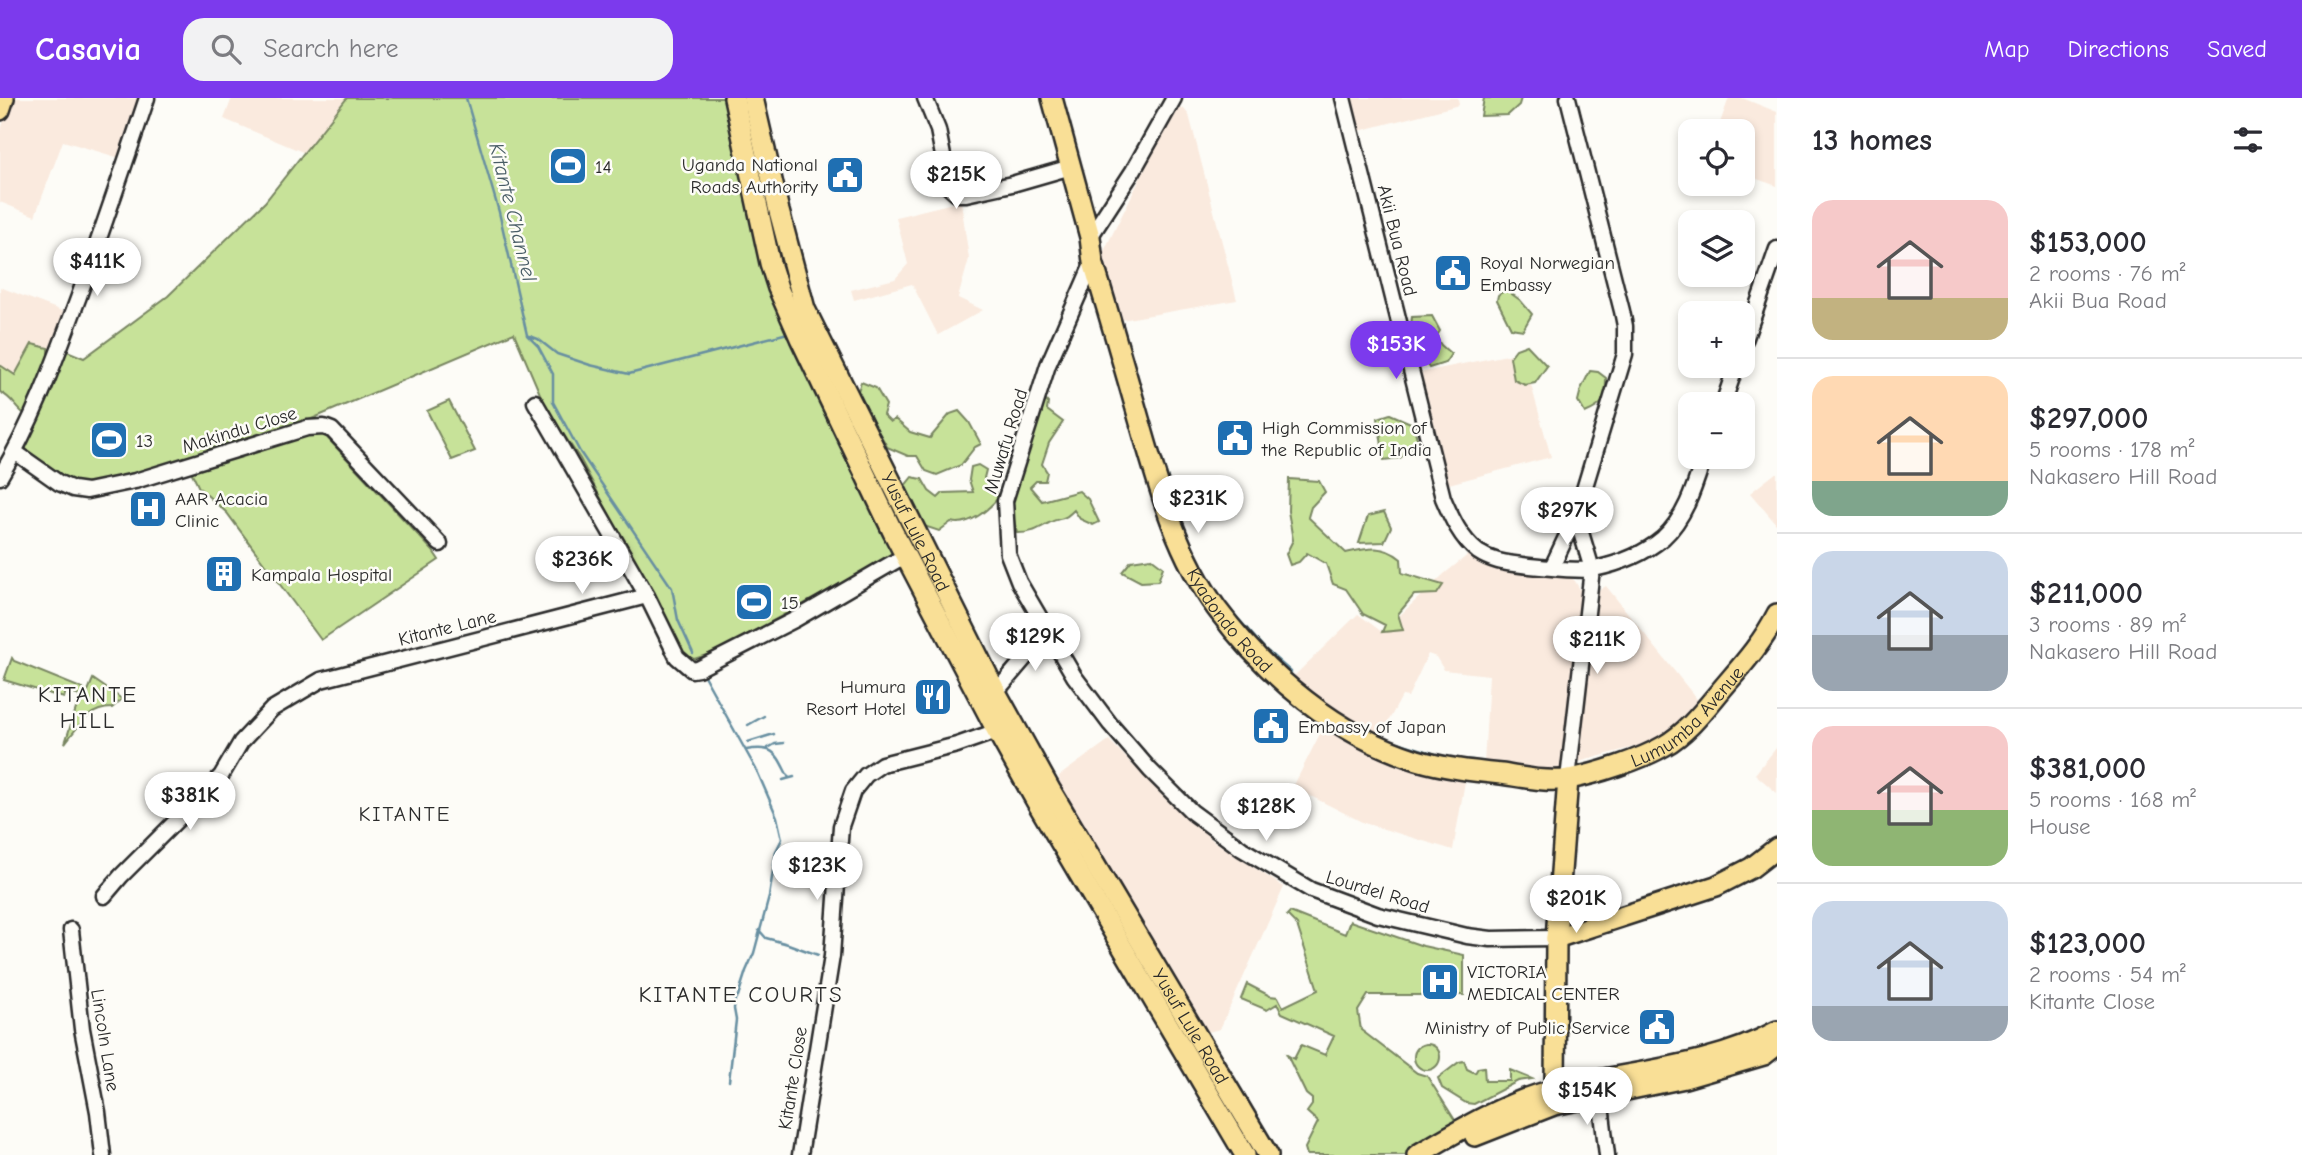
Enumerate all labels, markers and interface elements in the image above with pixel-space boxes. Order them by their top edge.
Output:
search box [183,18,673,81]
text: Casavia [35,30,141,68]
icon: search [207,30,245,68]
text: Search here [263,34,399,64]
text: Map [1984,35,2030,63]
text: Directions [2068,35,2169,63]
text: Saved [2207,35,2267,63]
map controls [1678,119,1755,469]
button: locate [1678,119,1755,196]
icon: filters [2229,121,2267,159]
text: 13 homes [1812,123,1932,158]
water label: Kitante Channel [484,140,542,284]
sports icon: 14 [547,145,589,187]
pin: $215K [907,152,1005,211]
place label: Uganda National Roads Authority [682,154,818,198]
public building icon: Uganda National Roads Authority [824,154,866,196]
place label: 14 [595,156,612,178]
text: $215K [926,160,986,187]
street label: Akii Bua Road [1373,182,1421,298]
button: layers [1678,210,1755,287]
text: $153,000 [2029,225,2147,260]
icon: home [1868,228,1952,312]
pin: $411K [48,238,146,298]
text: $411K [69,247,125,274]
public building icon: Royal Norwegian Embassy [1432,252,1474,294]
place label: Royal Norwegian Embassy [1480,252,1615,296]
text: 2 rooms · 76 m² [2029,260,2185,287]
text: Akii Bua Road [2029,287,2167,314]
button: + [1678,301,1755,378]
pin: $153K [1347,322,1445,381]
text: $153K [1366,330,1426,357]
street label: Muwafu Road [980,386,1032,497]
button: − [1678,392,1755,469]
text: $297,000 [2029,401,2148,436]
street label: Makindu Close [179,402,299,458]
icon: home [1868,404,1952,488]
public building icon: High Commission of the Republic of India [1214,417,1256,459]
place label: High Commission of the Republic of India [1261,417,1432,461]
sports icon: 13 [88,419,130,461]
place label: 13 [136,430,153,452]
text: 5 rooms · 178 m² [2029,436,2194,463]
text: Nakasero Hill Road [2029,463,2217,490]
street label: Yusuf Lule Road [876,469,954,595]
pin: $231K [1149,476,1247,535]
text: $231K [1169,484,1227,511]
hospital icon: AAR Acacia Clinic [127,488,169,530]
place label: AAR Acacia Clinic [175,488,268,532]
pin: $297K [1518,488,1616,547]
text: $297K [1537,496,1597,523]
pin: $236K [533,536,631,596]
text: $236K [551,545,613,572]
building icon: Kampala Hospital [203,553,245,595]
place label: Kampala Hospital [251,564,392,586]
street label: Kyadondo Road [1182,564,1277,678]
text: $211,000 [2029,576,2143,611]
icon: home [1868,579,1952,663]
sports icon: 15 [733,581,775,623]
place label: 15 [781,592,799,614]
street label: Kitante Lane [396,605,498,651]
text: 3 rooms · 89 m² [2029,611,2186,638]
pin: $129K [986,614,1084,673]
pin: $211K [1548,616,1646,676]
text: $129K [1005,622,1065,649]
text: $211K [1569,625,1625,652]
text: Nakasero Hill Road [2029,638,2217,665]
street label: Lumumba Avenue [1628,662,1748,772]
place label: Humura Resort Hotel [806,676,906,720]
restaurant icon: Humura Resort Hotel [912,676,954,718]
district label: KITANTE HILL [38,681,138,734]
public building icon: Embassy of Japan [1250,705,1292,747]
place label: Embassy of Japan [1298,716,1446,738]
text: $381,000 [2029,751,2146,786]
icon: home [1868,754,1952,838]
pin: $381K [141,772,239,832]
text: $381K [161,781,219,808]
pin: $128K [1217,784,1315,843]
text: 5 rooms · 168 m² [2029,786,2196,813]
text: $128K [1236,792,1296,819]
district label: KITANTE [359,802,451,826]
text: House [2029,813,2091,840]
pin: $123K [768,842,866,902]
text: $123K [788,851,846,878]
street label: Lourdel Road [1323,866,1432,918]
pin: $201K [1527,876,1625,935]
text: $201K [1546,884,1606,911]
text: $123,000 [2029,926,2146,961]
icon: home [1868,929,1952,1013]
hospital icon: VICTORIA MEDICAL CENTER [1419,961,1461,1003]
place label: VICTORIA MEDICAL CENTER [1467,961,1620,1005]
text: 2 rooms · 54 m² [2029,961,2186,988]
street label: Yusuf Lule Road [1147,965,1233,1088]
district label: KITANTE COURTS [638,981,844,1008]
street label: Lincoln Lane [86,987,124,1093]
text: Kitante Close [2029,988,2155,1015]
public building icon: Ministry of Public Service [1636,1006,1678,1048]
place label: Ministry of Public Service [1425,1017,1630,1039]
street label: Kitante Close [774,1025,812,1131]
pin: $154K [1538,1068,1636,1127]
text: $154K [1558,1076,1616,1103]

